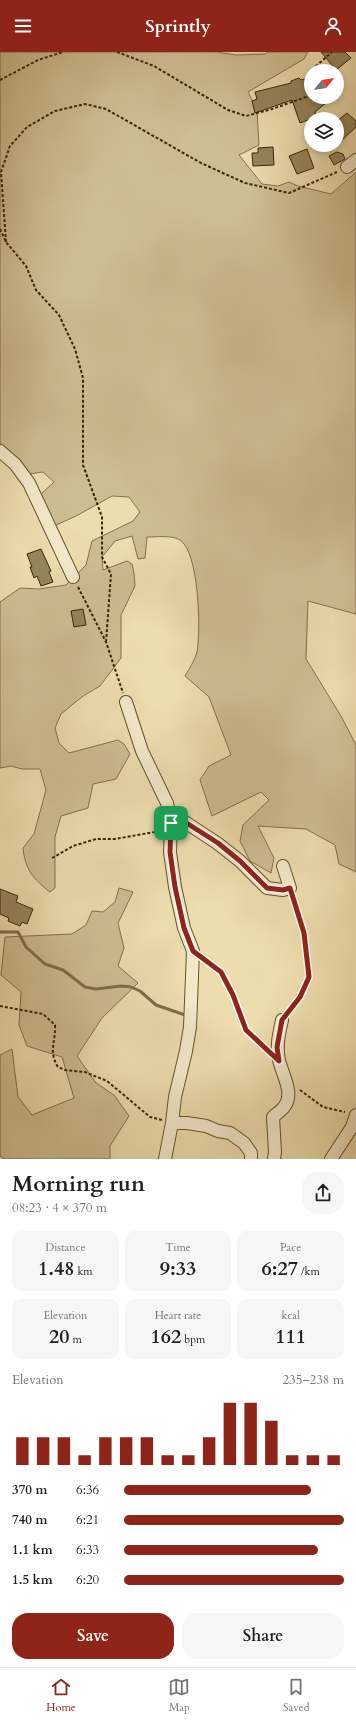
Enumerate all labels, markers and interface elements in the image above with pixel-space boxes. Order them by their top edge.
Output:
text: Sprintly [145,14,211,39]
icon: menu [12,15,34,37]
icon: person [322,15,344,37]
north arrow [304,64,344,104]
map controls [304,64,344,152]
button: layers [304,112,344,152]
pin [154,806,188,840]
icon: arrive [160,812,182,834]
text: Morning run [12,1169,145,1199]
button: share [302,1172,344,1214]
text: 08:23 · 4 × 370 m [12,1199,107,1217]
text: Distance [45,1240,85,1255]
text: Time [165,1240,191,1255]
text: Pace [280,1240,301,1255]
text: 1.48 [38,1255,75,1282]
text: 9:33 [160,1255,196,1282]
text: 6:27 [262,1255,298,1282]
text: km [75,1264,93,1279]
text: /km [298,1264,320,1279]
text: Elevation [43,1308,87,1323]
text: Heart rate [155,1308,201,1323]
text: kcal [281,1308,300,1323]
text: 20 [49,1323,69,1350]
text: 162 [151,1323,181,1350]
text: 111 [275,1323,306,1350]
text: m [69,1332,82,1347]
text: bpm [181,1332,205,1347]
text: Elevation [12,1371,64,1389]
text: 235–238 m [282,1371,344,1389]
text: 370 m [12,1481,47,1499]
text: 6:36 [76,1481,99,1499]
text: 740 m [12,1511,47,1529]
text: 6:21 [76,1511,99,1529]
text: 1.1 km [12,1541,53,1559]
text: 6:33 [76,1541,99,1559]
text: 1.5 km [12,1571,53,1589]
text: 6:20 [76,1571,99,1589]
button: Save [12,1613,174,1659]
button: Share [182,1613,344,1659]
tab: Home [46,1676,76,1715]
tab: Map [168,1676,190,1715]
tab: Saved [283,1676,310,1715]

